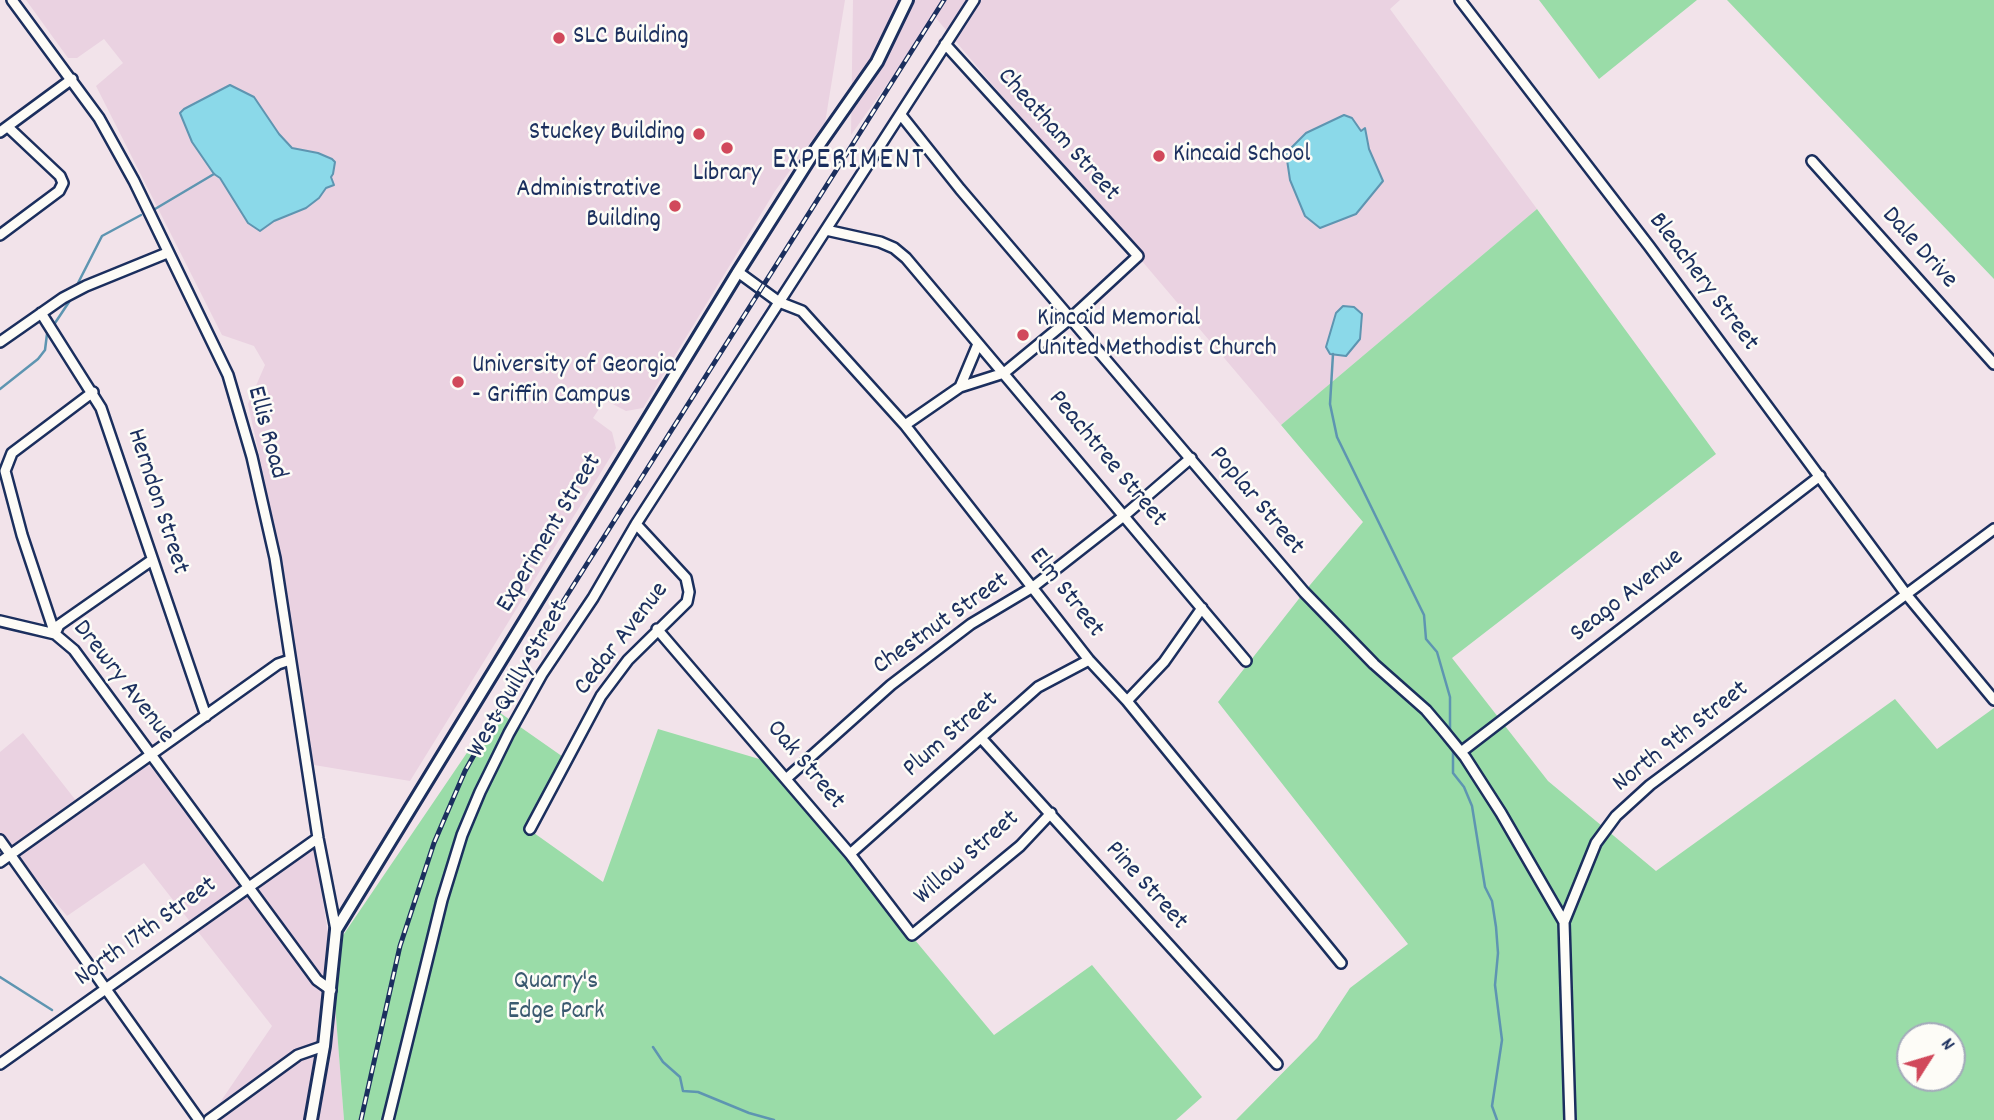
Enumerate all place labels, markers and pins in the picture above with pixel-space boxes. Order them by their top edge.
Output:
place label: SLC Building [573,22,689,54]
marker: SLC Building [551,30,567,46]
place label: Stuckey Building [529,118,685,150]
marker: Stuckey Building [691,126,707,142]
marker: Library [719,140,735,156]
place label: Kincaid School [1173,140,1310,172]
marker: Kincaid School [1151,148,1167,164]
place label: Library [693,159,761,191]
place label: Administrative Building [516,175,661,236]
marker: Administrative Building [667,198,683,214]
place label: Kincaid Memorial United Methodist Church [1037,304,1277,366]
marker: Kincaid Memorial United Methodist Church [1015,327,1031,343]
place label: University of Georgia - Griffin Campus [472,351,676,412]
marker: University of Georgia - Griffin Campus [450,374,466,390]

